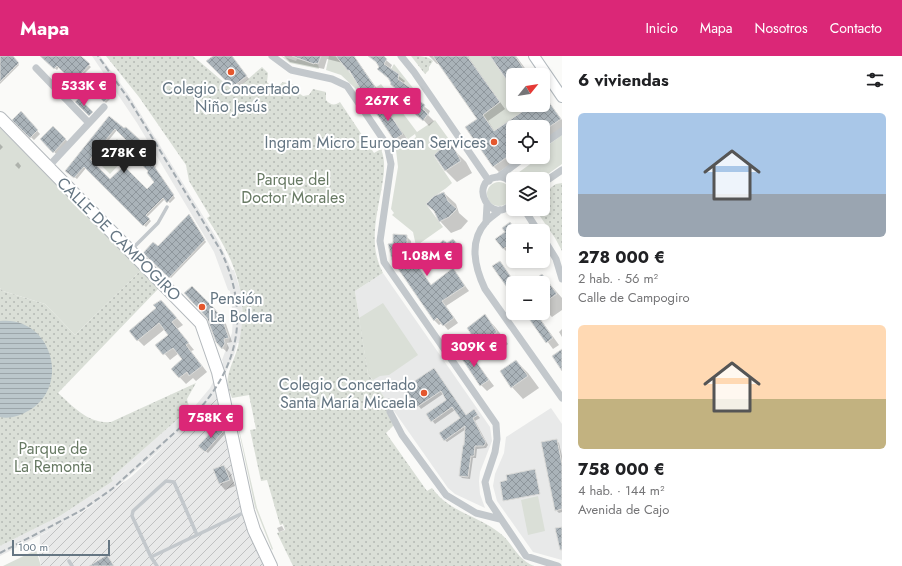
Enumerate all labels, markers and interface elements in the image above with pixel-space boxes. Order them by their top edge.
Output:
text: Mapa [20,15,69,42]
text: Inicio [645,18,678,38]
text: Mapa [700,18,733,38]
text: Nosotros [755,18,808,38]
text: Contacto [830,18,882,38]
marker: Colegio Concertado Niño Jesús [226,67,236,77]
north arrow [506,68,550,112]
map controls [506,68,550,320]
text: 6 viviendas [578,68,669,92]
icon: filters [864,69,886,91]
pin: 533K € [51,73,117,107]
text: 533K € [61,76,107,95]
place label: Colegio Concertado Niño Jesús [162,77,300,118]
pin: 267K € [355,88,421,122]
text: 267K € [365,91,411,110]
button: locate [506,120,550,164]
place label: Ingram Micro European Services [265,131,486,154]
marker: Ingram Micro European Services [489,137,499,147]
icon: home [696,139,768,211]
pin: 278K € [91,140,157,174]
text: 278K € [101,143,147,162]
park label: Parque del Doctor Morales [241,168,345,209]
street label: CALLE DE CAMPOGIRO [52,172,186,306]
button: layers [506,172,550,216]
button: + [506,224,550,268]
pin: 1.08M € [390,243,464,277]
text: 278 000 € [578,245,665,269]
text: 1.08M € [401,246,453,265]
text: 2 hab. · 56 m² [578,269,658,288]
button: − [506,276,550,320]
place label: Pensión La Bolera [210,287,272,328]
text: Calle de Campogiro [578,288,690,307]
marker: Pensión La Bolera [197,302,207,312]
pin: 309K € [441,334,507,368]
text: 309K € [451,337,497,356]
icon: home [696,351,768,423]
place label: Colegio Concertado Santa María Micaela [279,373,416,414]
marker: Colegio Concertado Santa María Micaela [419,388,429,398]
pin: 758K € [178,405,244,439]
text: 758K € [188,408,234,427]
park label: Parque de La Remonta [14,437,92,478]
text: 758 000 € [578,457,665,481]
text: 4 hab. · 144 m² [578,481,664,500]
text: Avenida de Cajo [578,500,669,519]
scale bar [12,538,110,557]
text: 100 m [18,539,48,555]

